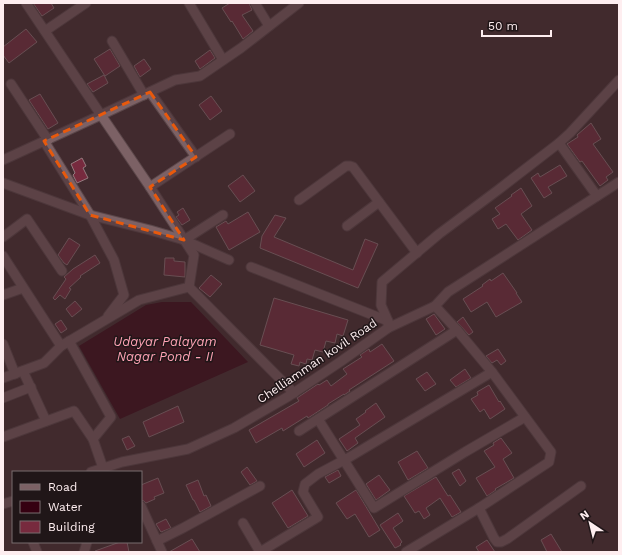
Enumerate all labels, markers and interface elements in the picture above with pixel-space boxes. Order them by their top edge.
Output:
scale bar [482,12,551,38]
text: 50 m [488,19,518,33]
street label: Chelliamman kovil Road [255,316,379,406]
water label: Udayar Palayam Nagar Pond - II [113,334,217,364]
legend [12,471,142,543]
text: Road [48,480,77,494]
text: Water [48,500,83,514]
north arrow [570,503,610,543]
text: N [577,508,592,523]
text: Building [48,520,95,534]

